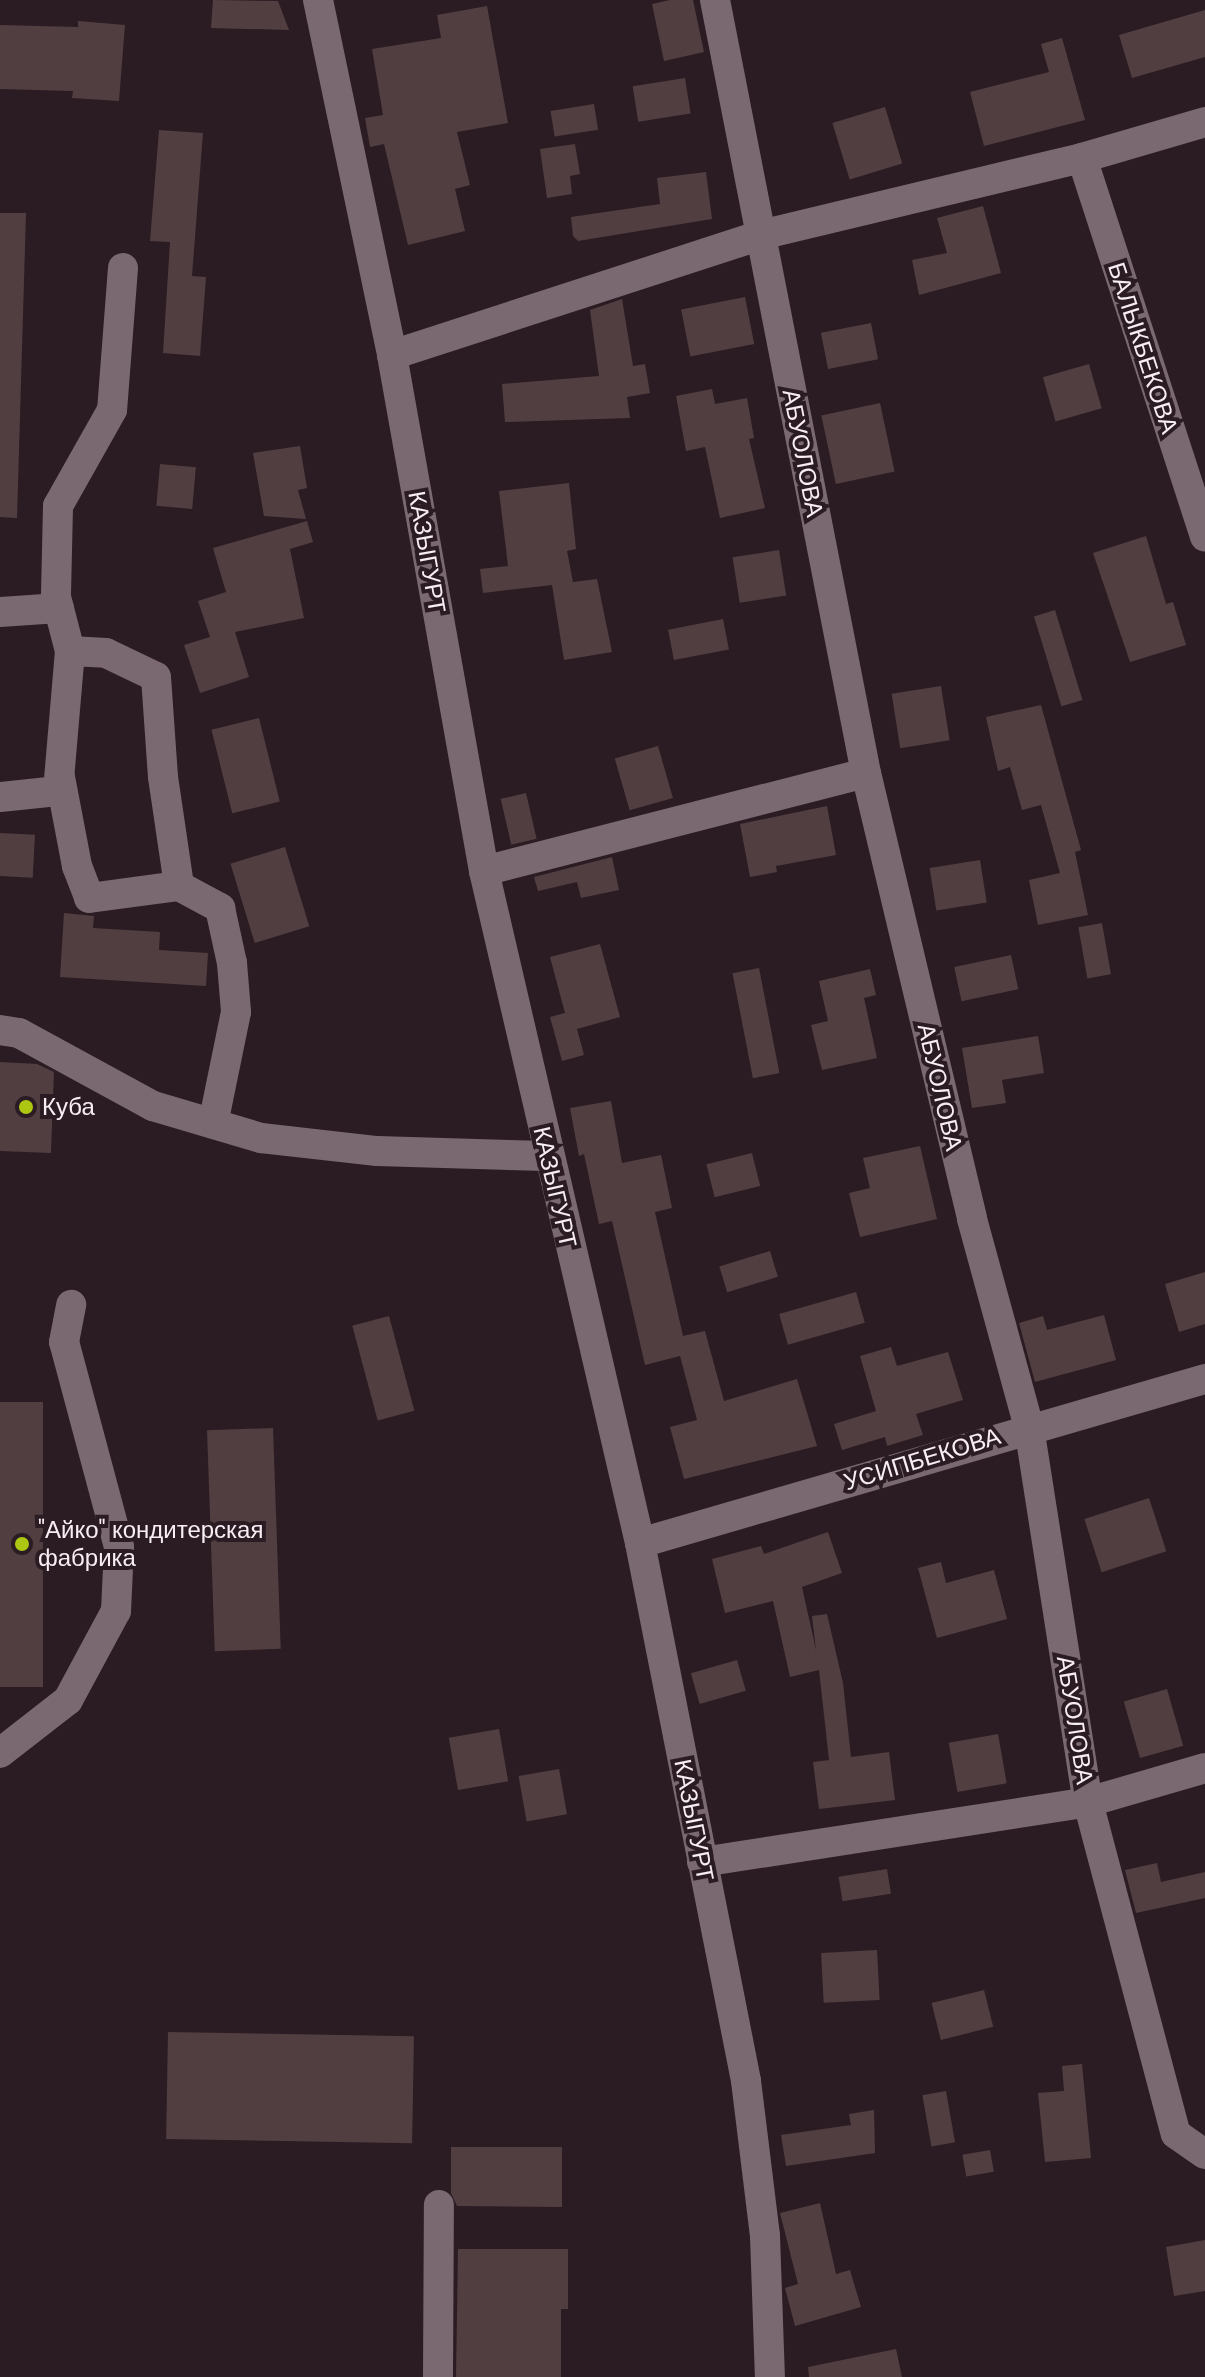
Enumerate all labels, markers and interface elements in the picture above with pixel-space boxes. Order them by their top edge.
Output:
street label: БАЛЫКБЕКОВА [1102,259,1184,437]
street label: АБУОЛОВА [776,387,830,519]
street label: КАЗЫГУРТ [402,489,452,615]
street label: АБУОЛОВА [911,1021,969,1153]
place label: Куба [42,1093,95,1121]
marker: Куба [17,1098,35,1116]
street label: КАЗЫГУРТ [527,1124,583,1250]
street label: УСИПБЕКОВА [840,1421,1004,1497]
place label: "Айко" кондитерская фабрика [38,1516,263,1572]
marker: "Айко" кондитерская фабрика [13,1535,31,1553]
street label: АБУОЛОВА [1051,1654,1099,1786]
street label: КАЗЫГУРТ [668,1757,720,1883]

